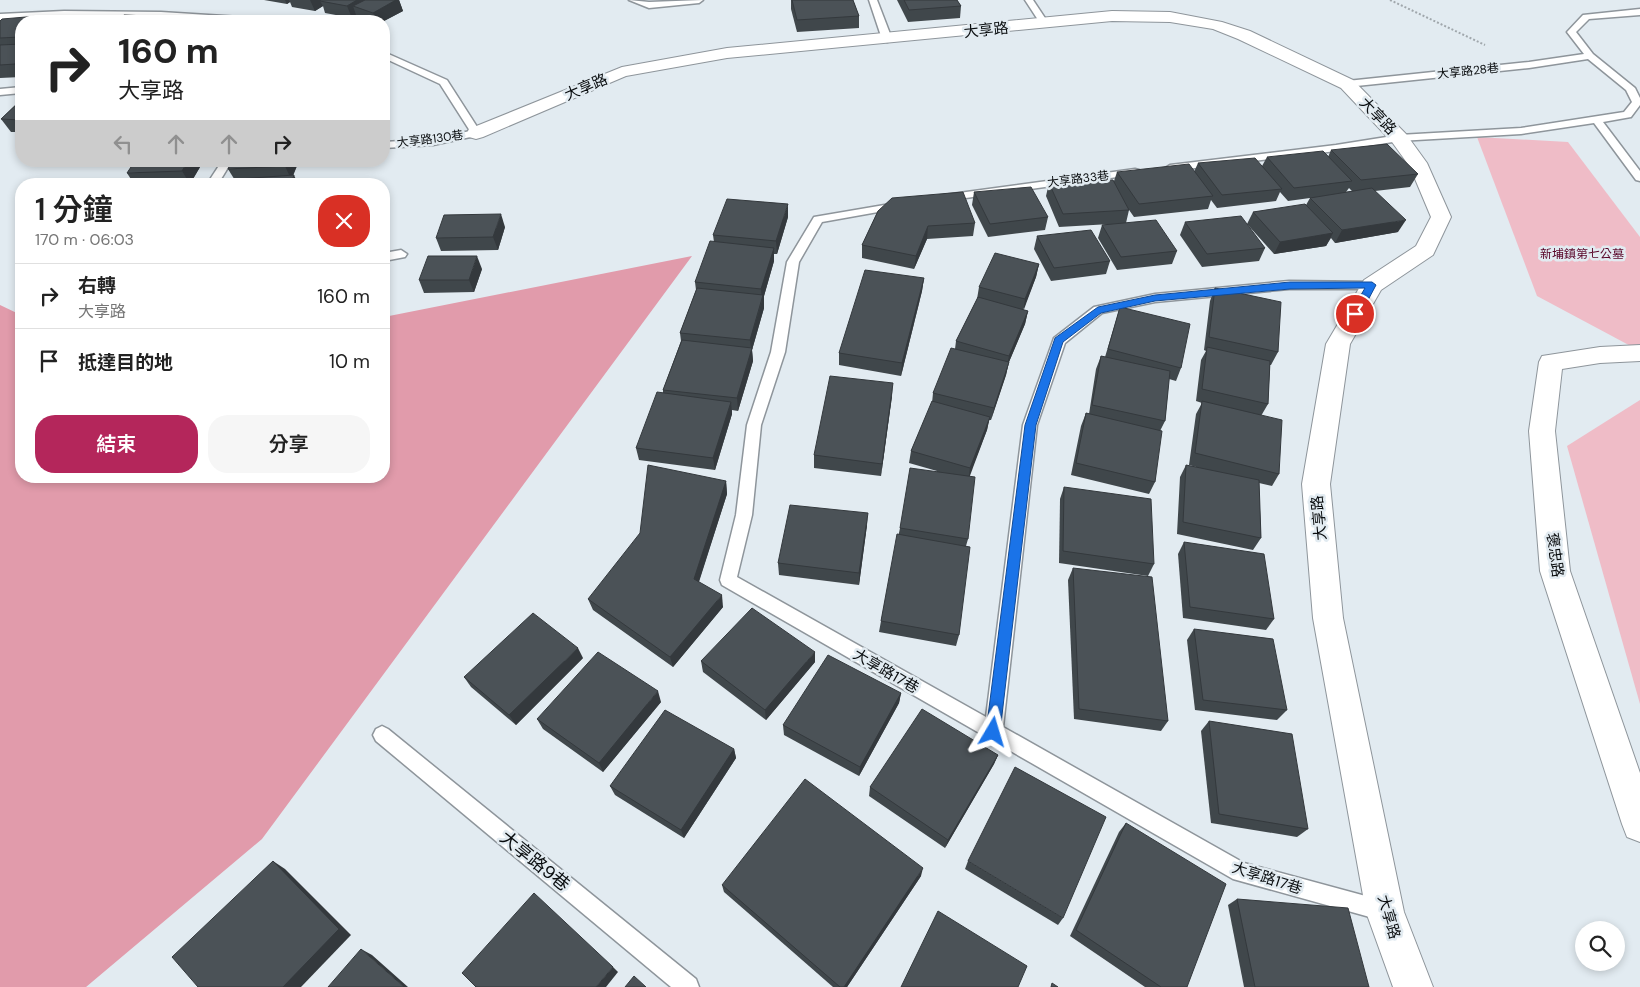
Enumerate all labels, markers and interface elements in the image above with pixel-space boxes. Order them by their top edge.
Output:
street label: 大享路 [963,18,1009,42]
text: 160 m [118,28,219,74]
icon: right [35,35,100,100]
street label: 大享路28巷 [1436,60,1500,82]
street label: 大享路 [561,69,611,105]
text: 大享路 [118,76,184,105]
street label: 大享路 [1355,93,1401,139]
street label: 大享路130巷 [396,127,464,151]
icon: left [109,130,137,158]
icon: ahead [162,130,190,158]
icon: ahead [215,130,243,158]
icon: right [268,130,296,158]
street label: 大享路33巷 [1046,167,1110,191]
text: 1 分鐘 [35,190,113,229]
button: close [318,195,370,247]
text: 170 m · 06:03 [35,229,134,250]
park label: 新埔鎮第七公墓 [1540,246,1624,262]
text: 右轉 [78,273,116,298]
icon: right [35,282,63,310]
text: 160 m [317,284,370,309]
pin [1334,293,1376,335]
icon: arrive [1341,300,1369,328]
text: 大享路 [78,301,126,322]
icon: arrive [35,347,63,375]
text: 10 m [329,349,370,374]
text: 抵達目的地 [78,350,173,375]
button: 結束 [35,415,198,473]
button: 分享 [208,415,370,473]
street label: 大享路 [1307,495,1331,541]
street label: 褒忠路 [1542,531,1568,579]
street label: 大享路17巷 [850,644,922,698]
position arrow [966,705,1018,757]
street label: 大享路9巷 [495,825,575,897]
street label: 大享路17巷 [1229,857,1305,899]
street label: 大享路 [1373,893,1405,941]
map controls [1575,921,1625,971]
button: search [1575,921,1625,971]

